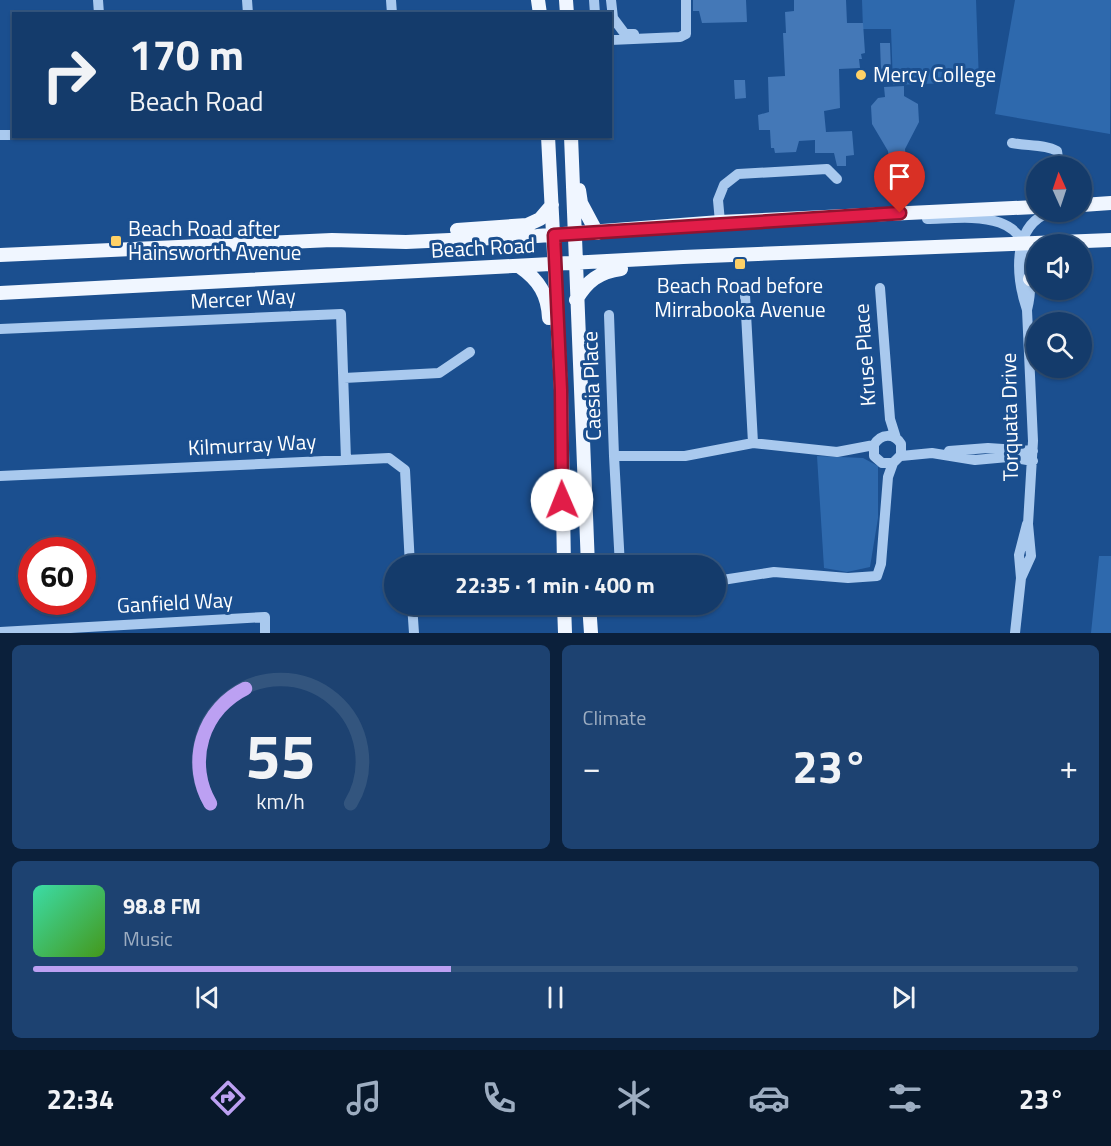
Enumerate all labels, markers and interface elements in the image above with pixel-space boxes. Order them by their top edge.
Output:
text: 170 m [129,22,244,86]
icon: right [30,36,108,114]
place label: Mercy College [873,58,996,90]
marker: Mercy College [854,68,868,82]
text: Beach Road [129,80,263,121]
pin [874,151,925,213]
north arrow [1026,156,1092,222]
map controls [1026,156,1092,378]
icon: arrive [883,160,916,193]
place label: Beach Road after Hainsworth Avenue [128,212,301,268]
street label: Beach Road [430,228,536,266]
marker: Beach Road after Hainsworth Avenue [109,234,123,248]
button: sound [1026,234,1092,300]
marker: Beach Road before Mirrabooka Avenue [733,257,747,271]
place label: Beach Road before Mirrabooka Avenue [654,269,826,325]
street label: Mercer Way [189,279,297,317]
street label: Kruse Place [844,303,884,407]
button: search [1026,312,1092,378]
street label: Caesia Place [573,331,609,441]
street label: Torquata Drive [992,353,1026,481]
street label: Kilmurray Way [187,425,317,463]
position arrow [530,468,594,532]
speed limit sign: 60 [18,537,96,615]
text: 22:35 · 1 min · 400 m [455,568,655,602]
street label: Ganfield Way [116,583,234,621]
text: Climate [583,702,646,733]
text: 55 [246,707,316,802]
text: 23° [792,732,868,800]
text: − [583,742,601,792]
text: + [1060,742,1078,792]
text: km/h [256,785,305,817]
text: 98.8 FM [123,889,201,923]
text: Music [123,923,173,954]
icon: previous [191,981,224,1014]
icon: pause [539,981,572,1014]
icon: next [887,981,920,1014]
icon: directions [207,1077,249,1119]
icon: music [343,1077,385,1119]
icon: phone [478,1077,520,1119]
icon: climate [613,1077,655,1119]
icon: car [748,1077,790,1119]
icon: filters [884,1077,926,1119]
text: 22:34 [47,1078,114,1119]
text: 23° [1019,1078,1064,1119]

